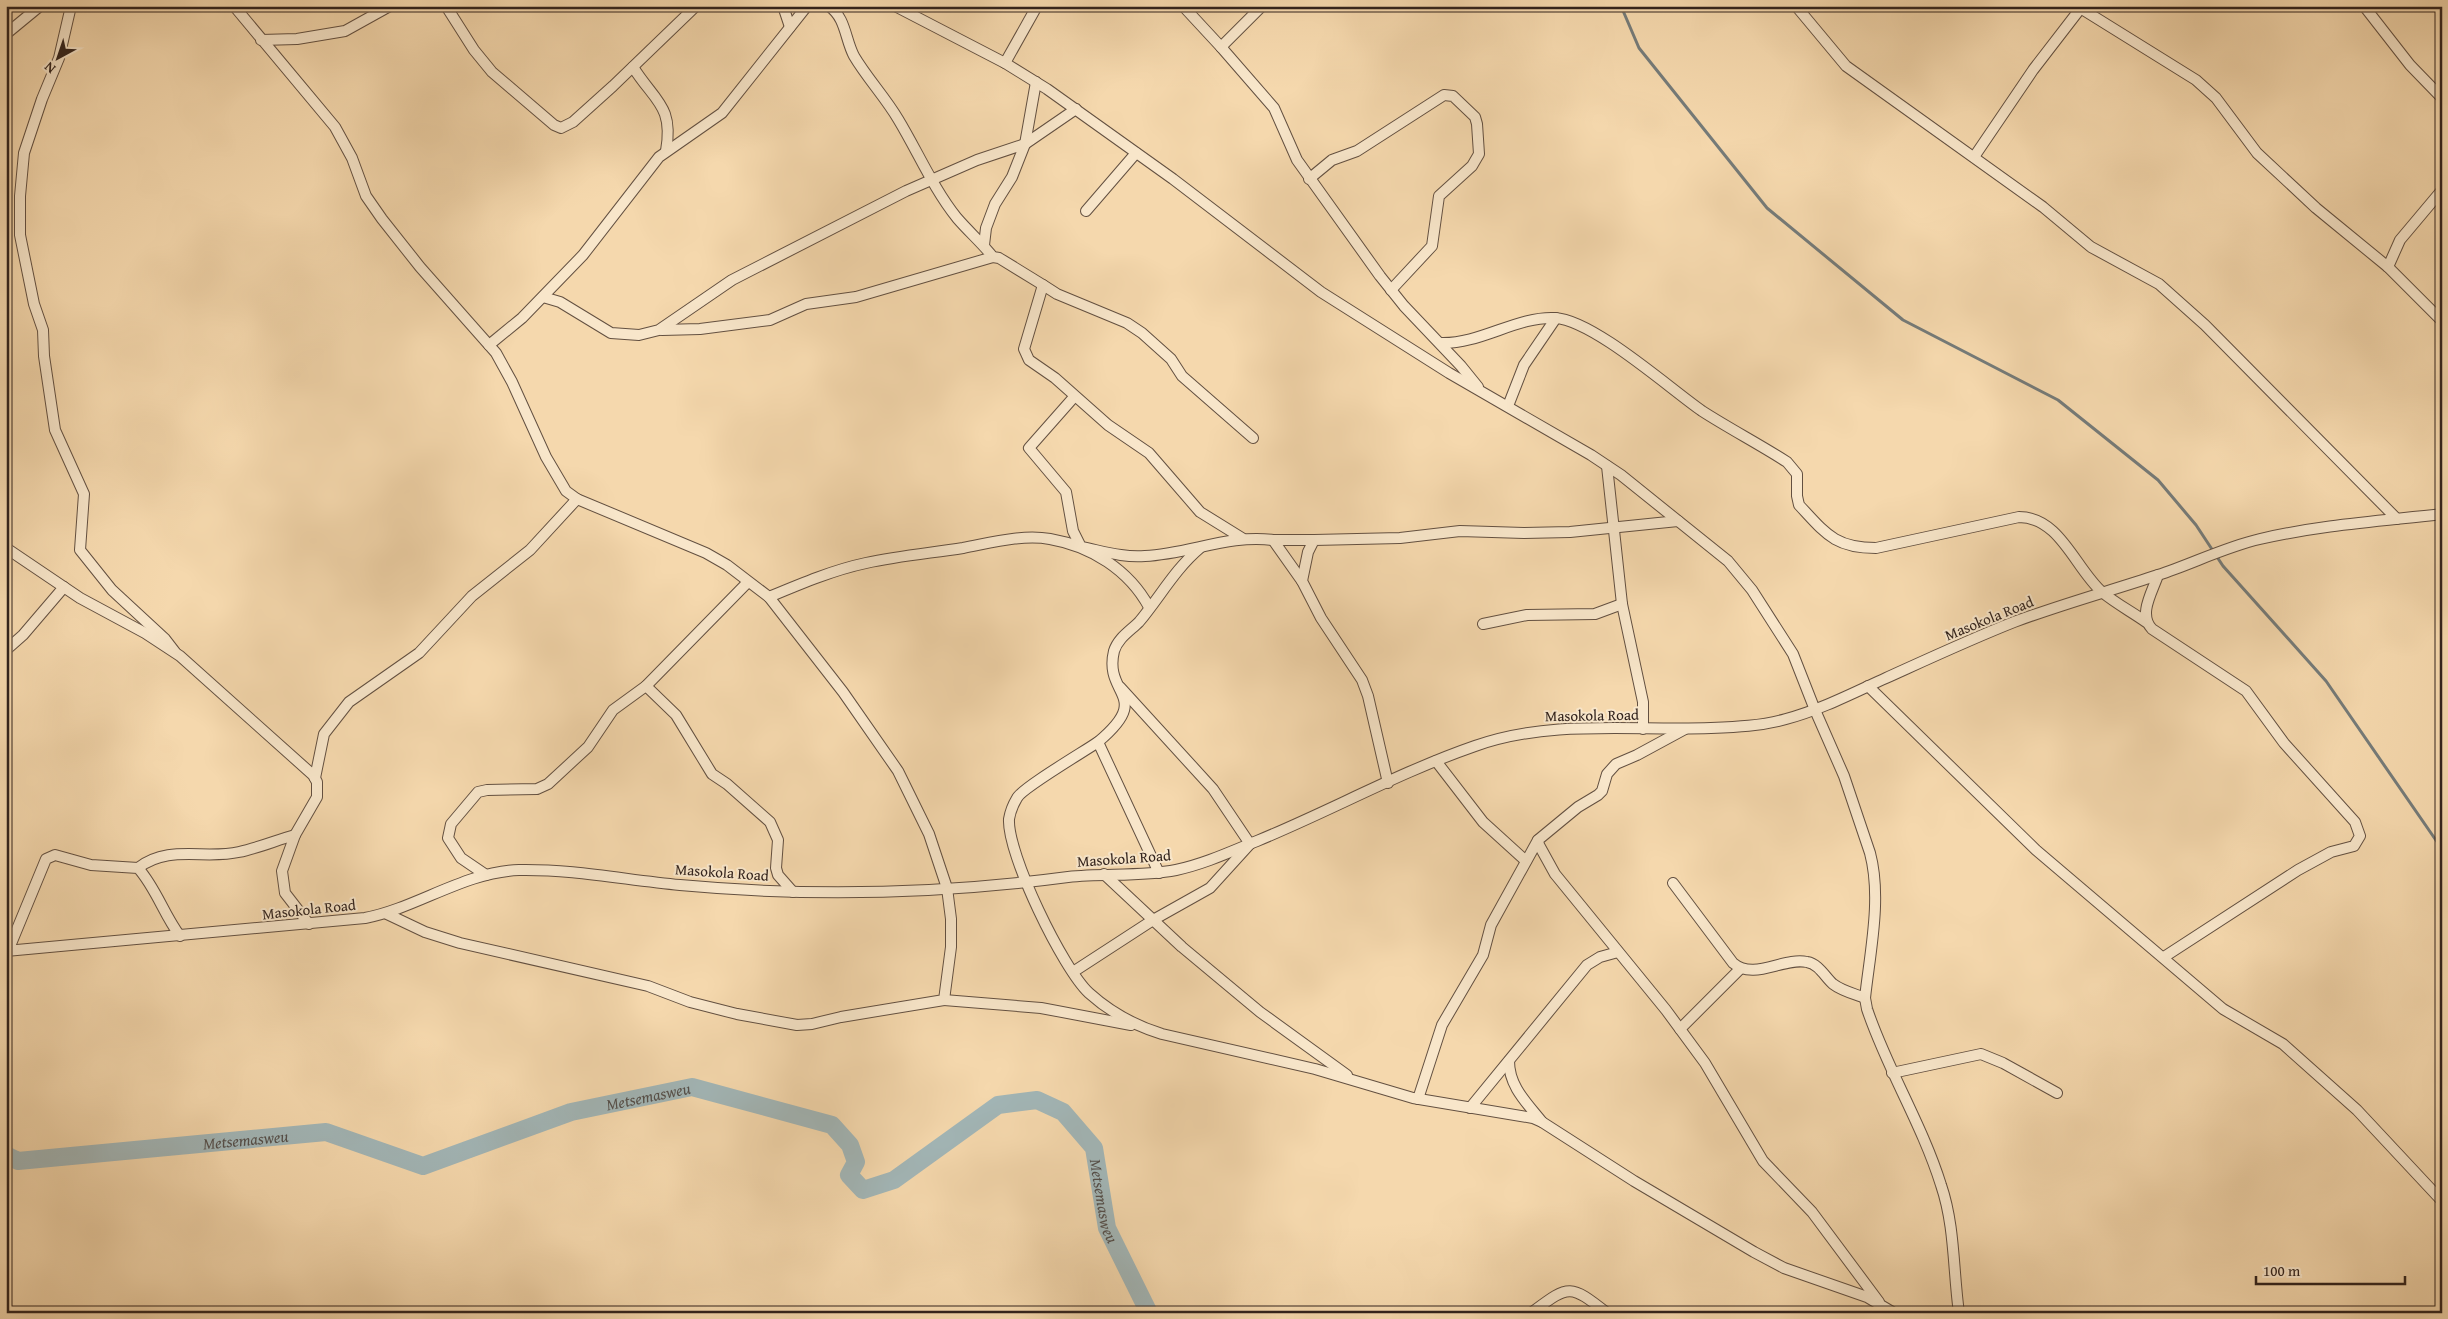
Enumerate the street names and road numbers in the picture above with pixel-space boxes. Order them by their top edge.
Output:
street label: Masokola Road [1942,591,2036,645]
street label: Masokola Road [1545,704,1639,726]
street label: Masokola Road [1076,844,1172,872]
street label: Masokola Road [674,858,770,886]
street label: Masokola Road [261,894,357,924]

